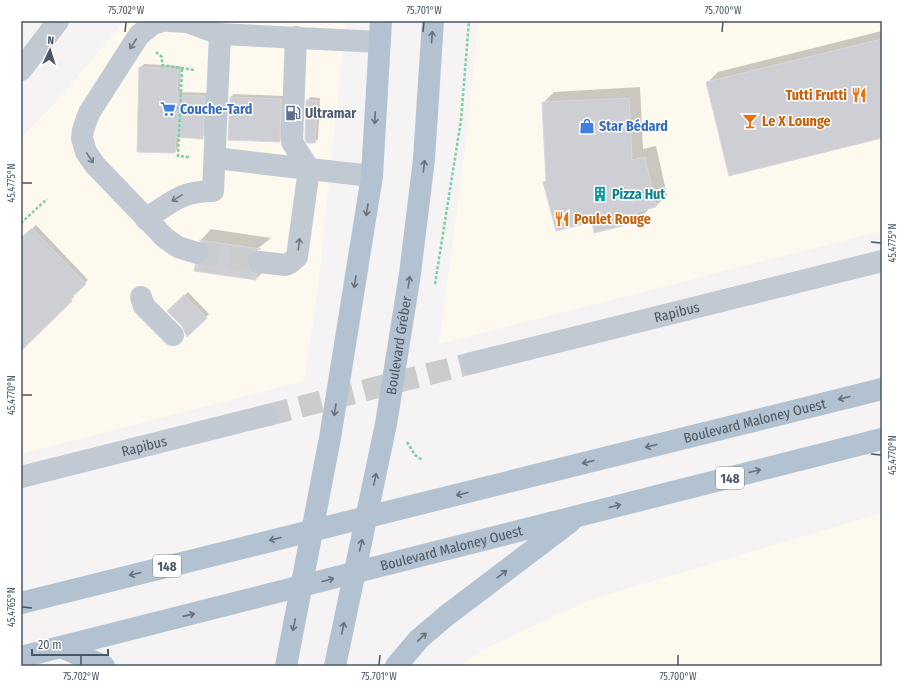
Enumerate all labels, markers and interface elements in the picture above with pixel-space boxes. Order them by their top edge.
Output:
text: 75.702°W [108,5,145,17]
text: 75.701°W [406,5,442,17]
text: 75.700°W [704,5,742,17]
north arrow [30,30,70,70]
one-way arrow [428,31,435,44]
text: N [47,34,54,47]
one-way arrow [129,38,137,49]
restaurant icon: Tutti Frutti [850,86,868,104]
place label: Tutti Frutti [785,87,847,104]
supermarket icon: Couche-Tard [159,100,177,118]
place label: Couche-Tard [180,101,252,118]
fuel station icon: Ultramar [284,104,302,122]
place label: Ultramar [305,105,357,122]
one-way arrow [371,111,378,124]
bar icon: Le X Lounge [741,112,759,130]
place label: Le X Lounge [762,113,831,130]
shop icon: Star Bédard [578,117,596,135]
place label: Star Bédard [599,118,668,135]
one-way arrow [86,152,94,163]
one-way arrow [420,160,427,173]
text: 45.4775°N [6,164,18,203]
building icon: Pizza Hut [591,185,609,203]
place label: Pizza Hut [612,186,666,203]
one-way arrow [172,194,183,202]
one-way arrow [363,203,371,216]
restaurant icon: Poulet Rouge [553,210,571,228]
place label: Poulet Rouge [574,211,651,228]
text: 45.4775°N [887,224,899,263]
one-way arrow [295,238,303,251]
one-way arrow [351,275,359,288]
one-way arrow [405,276,413,289]
street label: Boulevard Gréber [383,295,415,396]
street label: Rapibus [652,299,701,326]
text: 45.4770°N [6,375,18,415]
street label: Boulevard Maloney Ouest [682,395,828,447]
one-way arrow [838,395,851,403]
one-way arrow [331,403,339,416]
street label: Rapibus [120,433,169,460]
text: 45.4770°N [887,435,899,475]
one-way arrow [645,443,658,451]
one-way arrow [582,459,595,467]
road number: 148 [716,467,744,489]
one-way arrow [748,467,761,475]
one-way arrow [371,473,379,486]
one-way arrow [456,491,469,498]
one-way arrow [608,502,621,510]
street label: Boulevard Maloney Ouest [379,522,525,575]
one-way arrow [269,536,282,544]
one-way arrow [357,539,365,552]
road number: 148 [153,555,181,577]
one-way arrow [496,570,507,578]
one-way arrow [129,571,142,579]
one-way arrow [322,576,335,583]
text: 45.4765°N [6,587,18,627]
one-way arrow [182,611,195,618]
one-way arrow [290,618,298,631]
one-way arrow [339,622,347,635]
scale bar [32,631,108,657]
one-way arrow [417,632,427,642]
text: 20 m [38,638,62,652]
text: 75.702°W [63,671,100,683]
text: 75.701°W [361,671,397,683]
text: 75.700°W [659,671,697,683]

